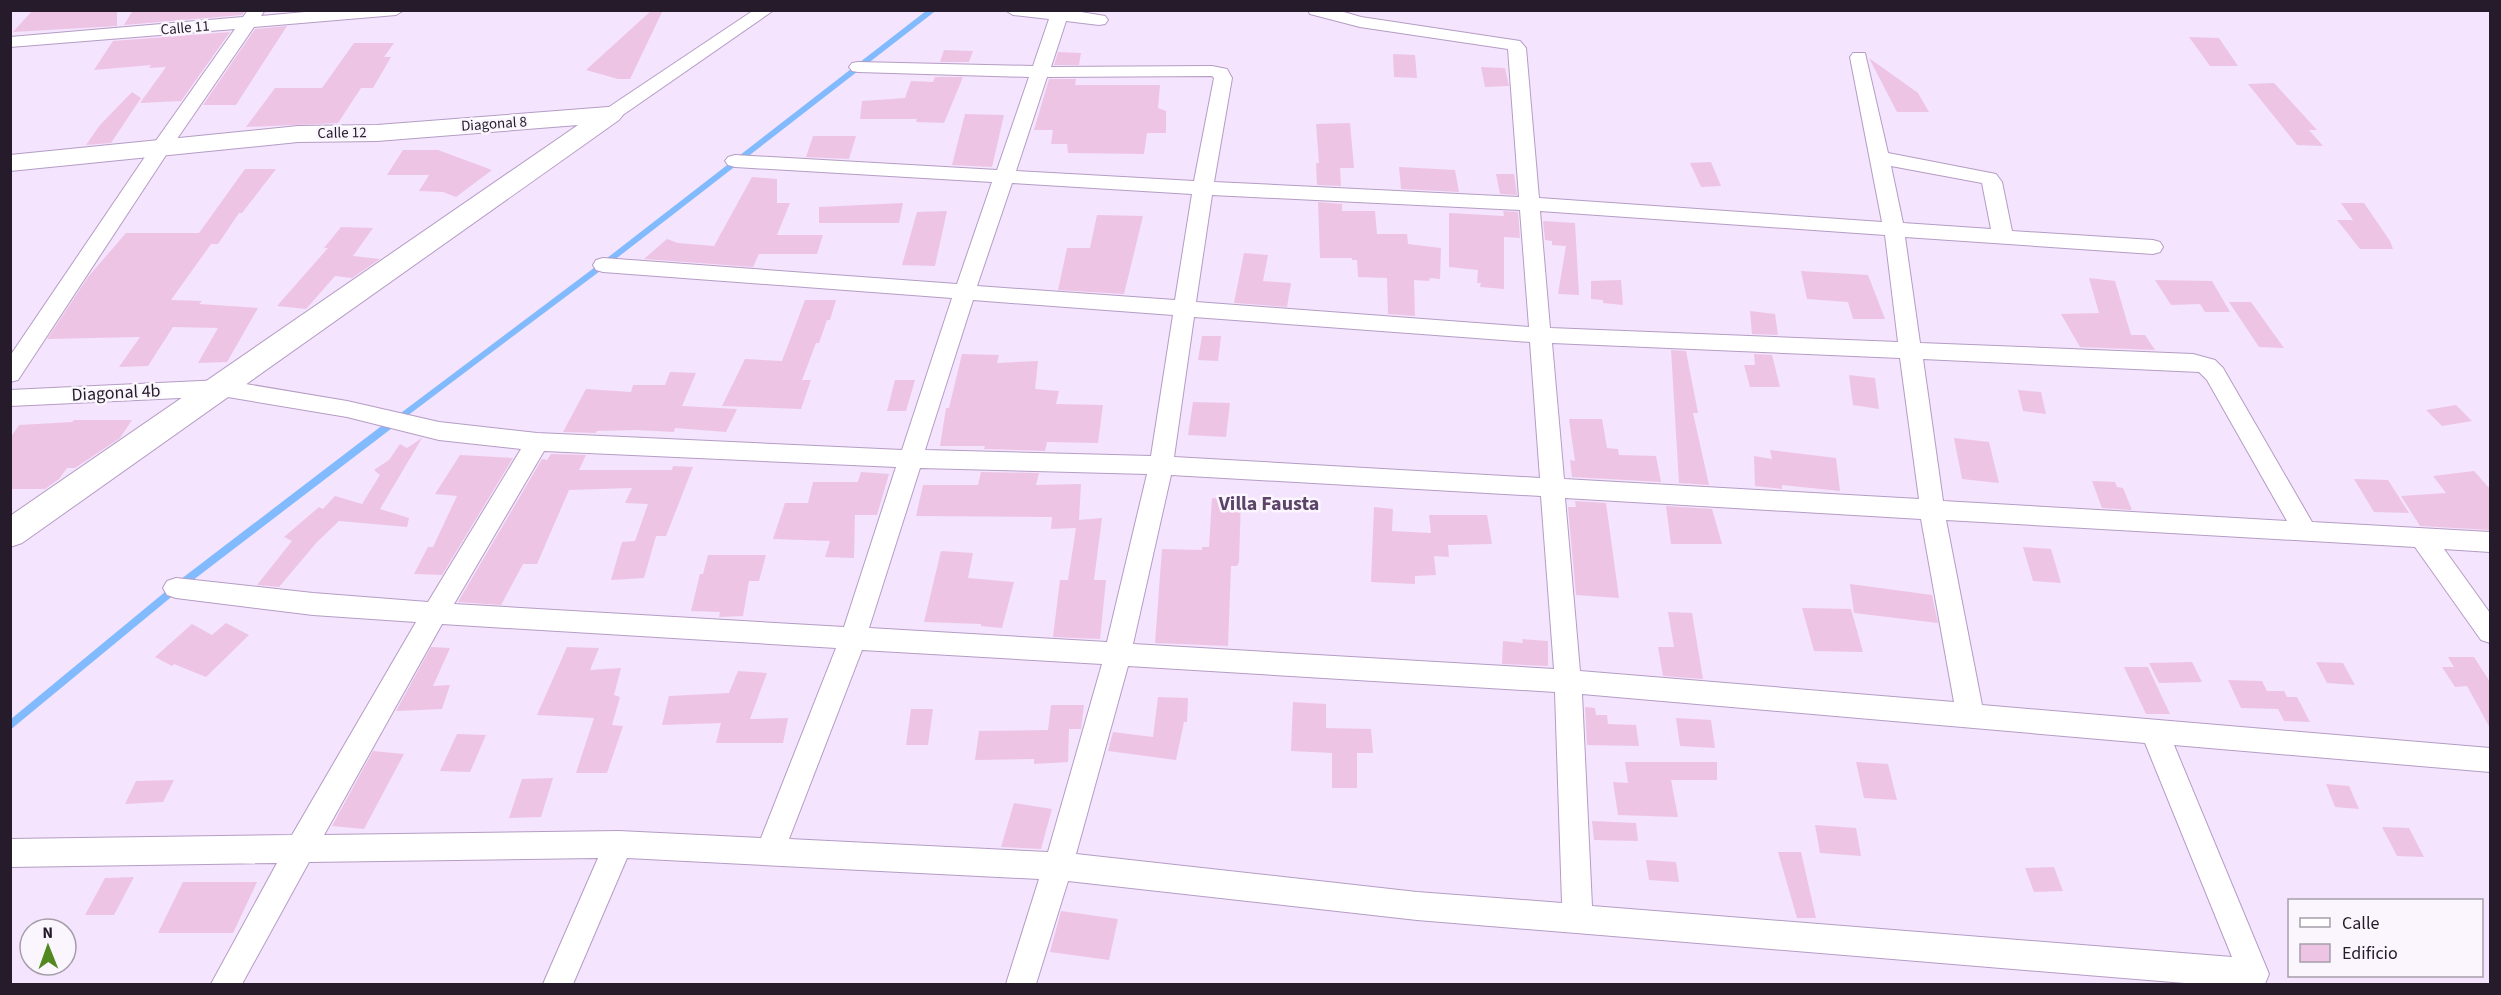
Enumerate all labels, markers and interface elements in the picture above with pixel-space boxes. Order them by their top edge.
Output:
street label: Calle 11 [160,15,210,41]
street label: Diagonal 8 [460,111,528,137]
street label: Calle 12 [317,122,367,144]
street label: Diagonal 4b [71,378,161,408]
district label: Villa Fausta [1218,490,1319,518]
legend [2288,899,2483,977]
text: Calle [2342,911,2380,936]
north arrow [18,917,78,977]
text: N [42,922,53,944]
text: Edificio [2342,941,2398,966]

